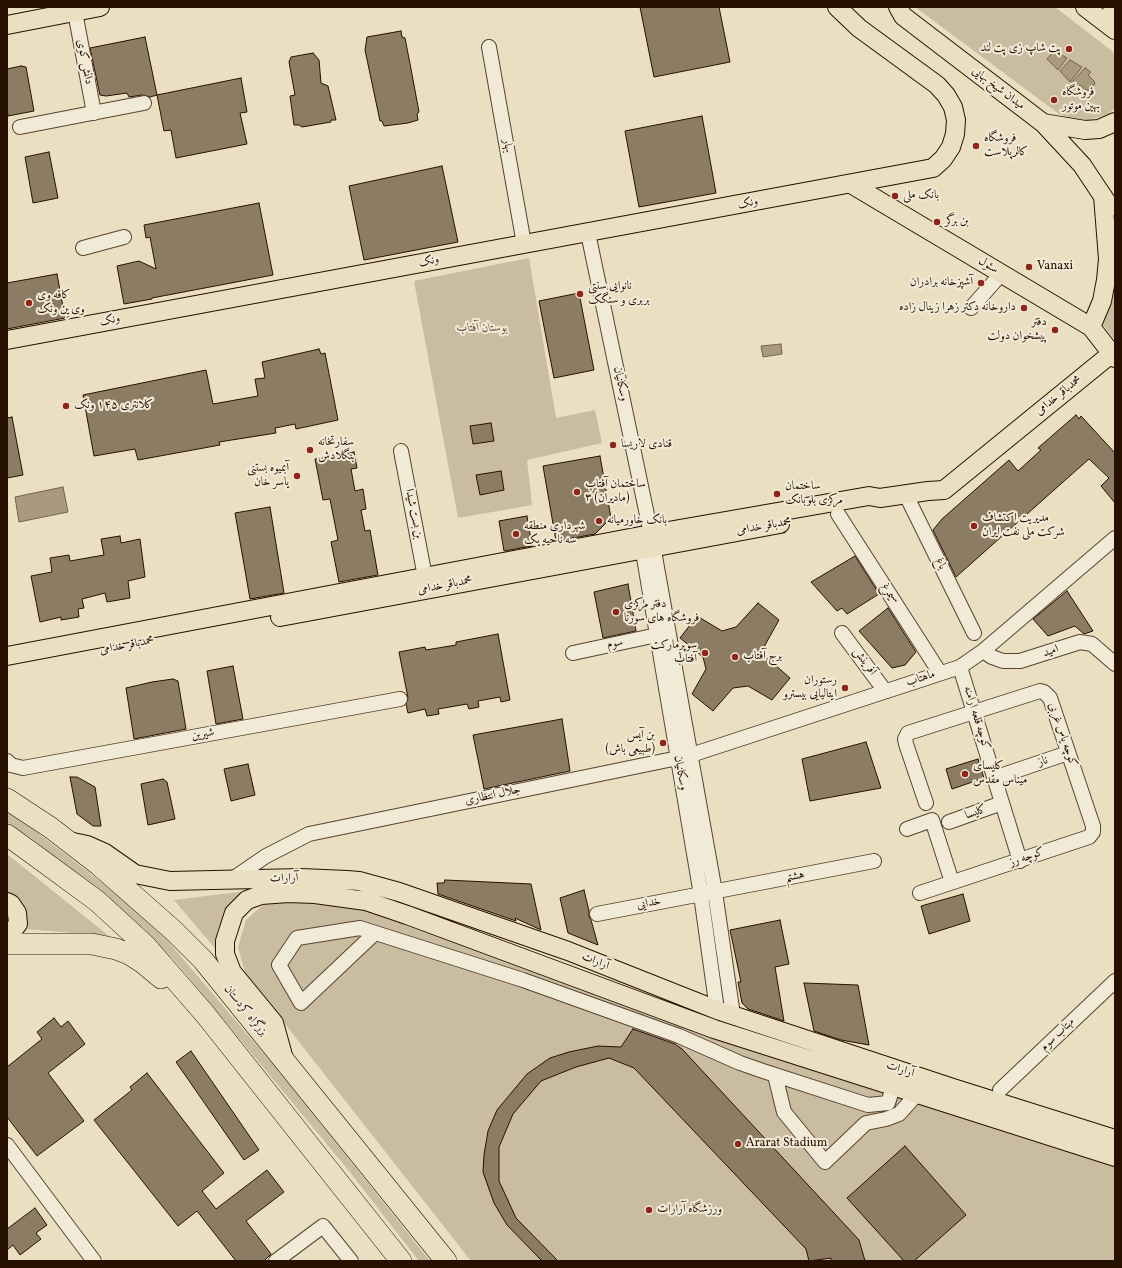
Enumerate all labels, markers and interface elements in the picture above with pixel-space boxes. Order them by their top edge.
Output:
street label: دانش کوی [73,38,95,86]
place label: پت شاپ زی پت لند [981,42,1061,56]
marker: پت شاپ زی پت لند [1064,44,1074,54]
street label: میدان شیخ بهایی [969,64,1027,114]
place label: فروشگاه بهین موتور [1062,86,1100,114]
marker: فروشگاه بهین موتور [1049,95,1059,105]
place label: فروشگاه کالرپلاست [984,132,1028,160]
street label: بهار [499,138,515,154]
marker: فروشگاه کالرپلاست [971,141,981,151]
place label: بانک ملی [903,189,939,203]
marker: بانک ملی [890,191,900,201]
street label: ونک [736,195,760,213]
place label: بن برگر [945,215,969,229]
marker: بن برگر [932,217,942,227]
street label: ونک [417,253,441,271]
street label: سئول [975,254,1001,278]
place label: Vanaxi [1037,260,1073,274]
marker: Vanaxi [1024,262,1034,272]
place label: آشپزخانه برادران [910,276,973,290]
marker: آشپزخانه برادران [976,278,986,288]
place label: نانوایی سنتی بربری و سنگک [588,280,650,308]
place label: کافه وی‌ وی‌ یِن ونک [37,289,85,317]
marker: نانوایی سنتی بربری و سنگک [575,289,585,299]
marker: کافه وی‌ وی‌ یِن ونک [24,298,34,308]
place label: داروخانه دکتر زهرا زینال زاده [899,301,1016,315]
marker: داروخانه دکتر زهرا زینال زاده [1019,303,1029,313]
street label: ونک [98,312,122,330]
place label: دفتر پیشخوان دولت [987,316,1047,344]
park label: بوستان آفتاب [457,322,507,336]
marker: دفتر پیشخوان دولت [1050,325,1060,335]
street label: وسکانیان [609,365,631,403]
street label: محمدباقر خدامی [1033,373,1085,419]
place label: کلانتری ۱۴۵ ونک [74,399,154,413]
marker: کلانتری ۱۴۵ ونک [61,401,71,411]
place label: سفارتخانه بنگلادش [318,436,355,464]
place label: قنادی لاریسا [621,438,672,452]
marker: قنادی لاریسا [608,440,618,450]
marker: سفارتخانه بنگلادش [305,445,315,455]
place label: آبمیوه بستنی یاسر خان [247,462,289,490]
marker: آبمیوه بستنی یاسر خان [292,471,302,481]
place label: ساختمان آفتاب ۳ (مادیران) [585,478,646,506]
place label: ساختمان مرکزی بلوبانک [785,480,843,508]
marker: ساختمان آفتاب ۳ (مادیران) [572,487,582,497]
street label: بن بست شیدا [401,488,425,540]
marker: ساختمان مرکزی بلوبانک [772,489,782,499]
place label: مدیریت اکتشاف شرکت ملی نفت ایران [982,512,1065,540]
place label: بانک خاورمیانه [607,514,667,528]
street label: محمدباقر خدامی [735,515,793,539]
marker: بانک خاورمیانه [594,516,604,526]
place label: شهرداری منطقه سه ناحیه یک [524,520,585,548]
marker: مدیریت اکتشاف شرکت ملی نفت ایران [969,521,979,531]
marker: شهرداری منطقه سه ناحیه یک [511,529,521,539]
street label: باغ [931,556,949,572]
street label: محمدباقر خدامی [416,574,474,598]
street label: سیمرغ [877,581,901,607]
place label: دفتر مرکزی فروشگاه های سورنا [624,598,699,626]
marker: دفتر مرکزی فروشگاه های سورنا [611,607,621,617]
street label: محمدباقر خدامی [98,634,156,658]
street label: سوم [606,635,624,653]
place label: سوپرمارکت آفتاب [650,639,697,667]
street label: امید [1041,643,1061,661]
street label: آفرینش [849,645,879,679]
marker: سوپرمارکت آفتاب [700,648,710,658]
place label: برج آفتاب [743,650,782,664]
marker: برج آفتاب [730,652,740,662]
street label: ماهتاب [905,668,937,690]
place label: رستوران ایتالیایی بیسترو [783,674,837,702]
marker: رستوران ایتالیایی بیسترو [840,683,850,693]
street label: کوچه قلعه ارامنه [960,685,992,751]
street label: کوچه یاس غربی [1044,701,1080,769]
street label: شیرین [190,726,216,744]
place label: بن آیس (طبیعی باش) [605,729,655,757]
marker: بن آیس (طبیعی باش) [658,738,668,748]
street label: وسکانیان [670,754,690,792]
street label: ناز [1036,754,1050,770]
place label: کلیسای میناس مقدس [973,760,1027,788]
marker: کلیسای میناس مقدس [960,769,970,779]
street label: جلال انتظاری [464,783,522,809]
street label: کلیسا [963,803,989,823]
street label: کوچه رز [1008,845,1046,871]
street label: هشتم [784,868,806,886]
street label: آرارات [270,872,298,886]
street label: خدایی [636,895,662,913]
street label: آرارات [579,950,611,974]
street label: بزرگراه کردستان [220,983,270,1039]
street label: مهتاب سوم [1038,1015,1078,1055]
street label: آرارات [884,1059,916,1081]
place label: Ararat Stadium [746,1137,827,1151]
marker: Ararat Stadium [733,1139,743,1149]
place label: ورزشگاه آرارات [657,1203,722,1217]
marker: ورزشگاه آرارات [644,1205,654,1215]

